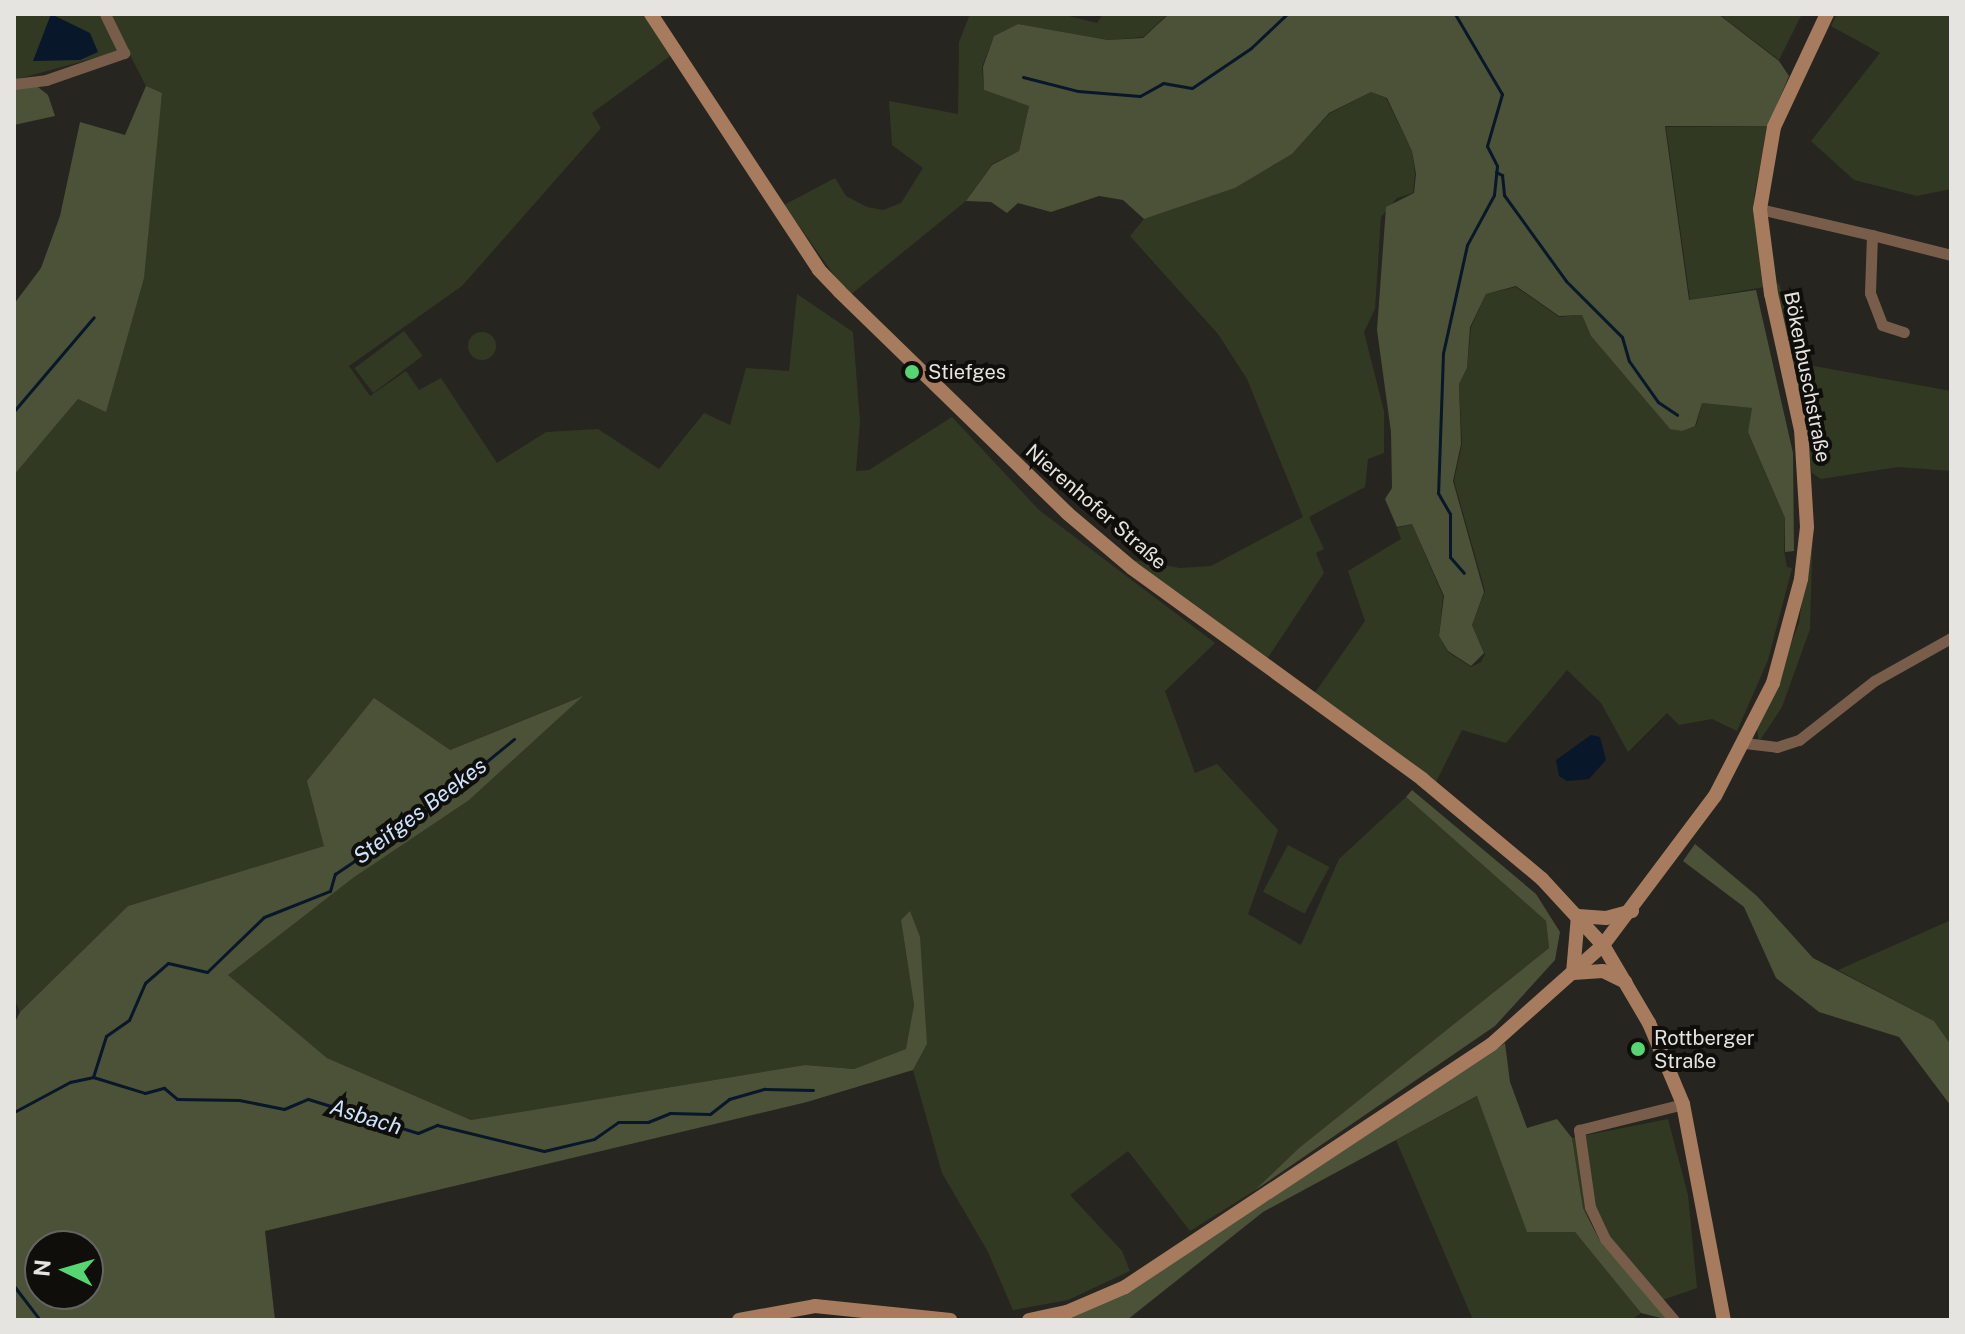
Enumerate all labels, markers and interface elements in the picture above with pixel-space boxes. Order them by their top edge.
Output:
street label: Bökenbuschstraße [1779,290,1835,464]
place label: Stiefges [928,360,1006,384]
marker: Stiefges [903,363,921,381]
street label: Nierenhofer Straße [1021,439,1171,575]
water label: Steifges Beekes [348,752,492,870]
place label: Rottberger Straße [1654,1026,1755,1073]
marker: Rottberger Straße [1629,1040,1647,1058]
water label: Asbach [327,1094,405,1140]
north arrow [24,1230,104,1310]
text: N [28,1258,56,1278]

